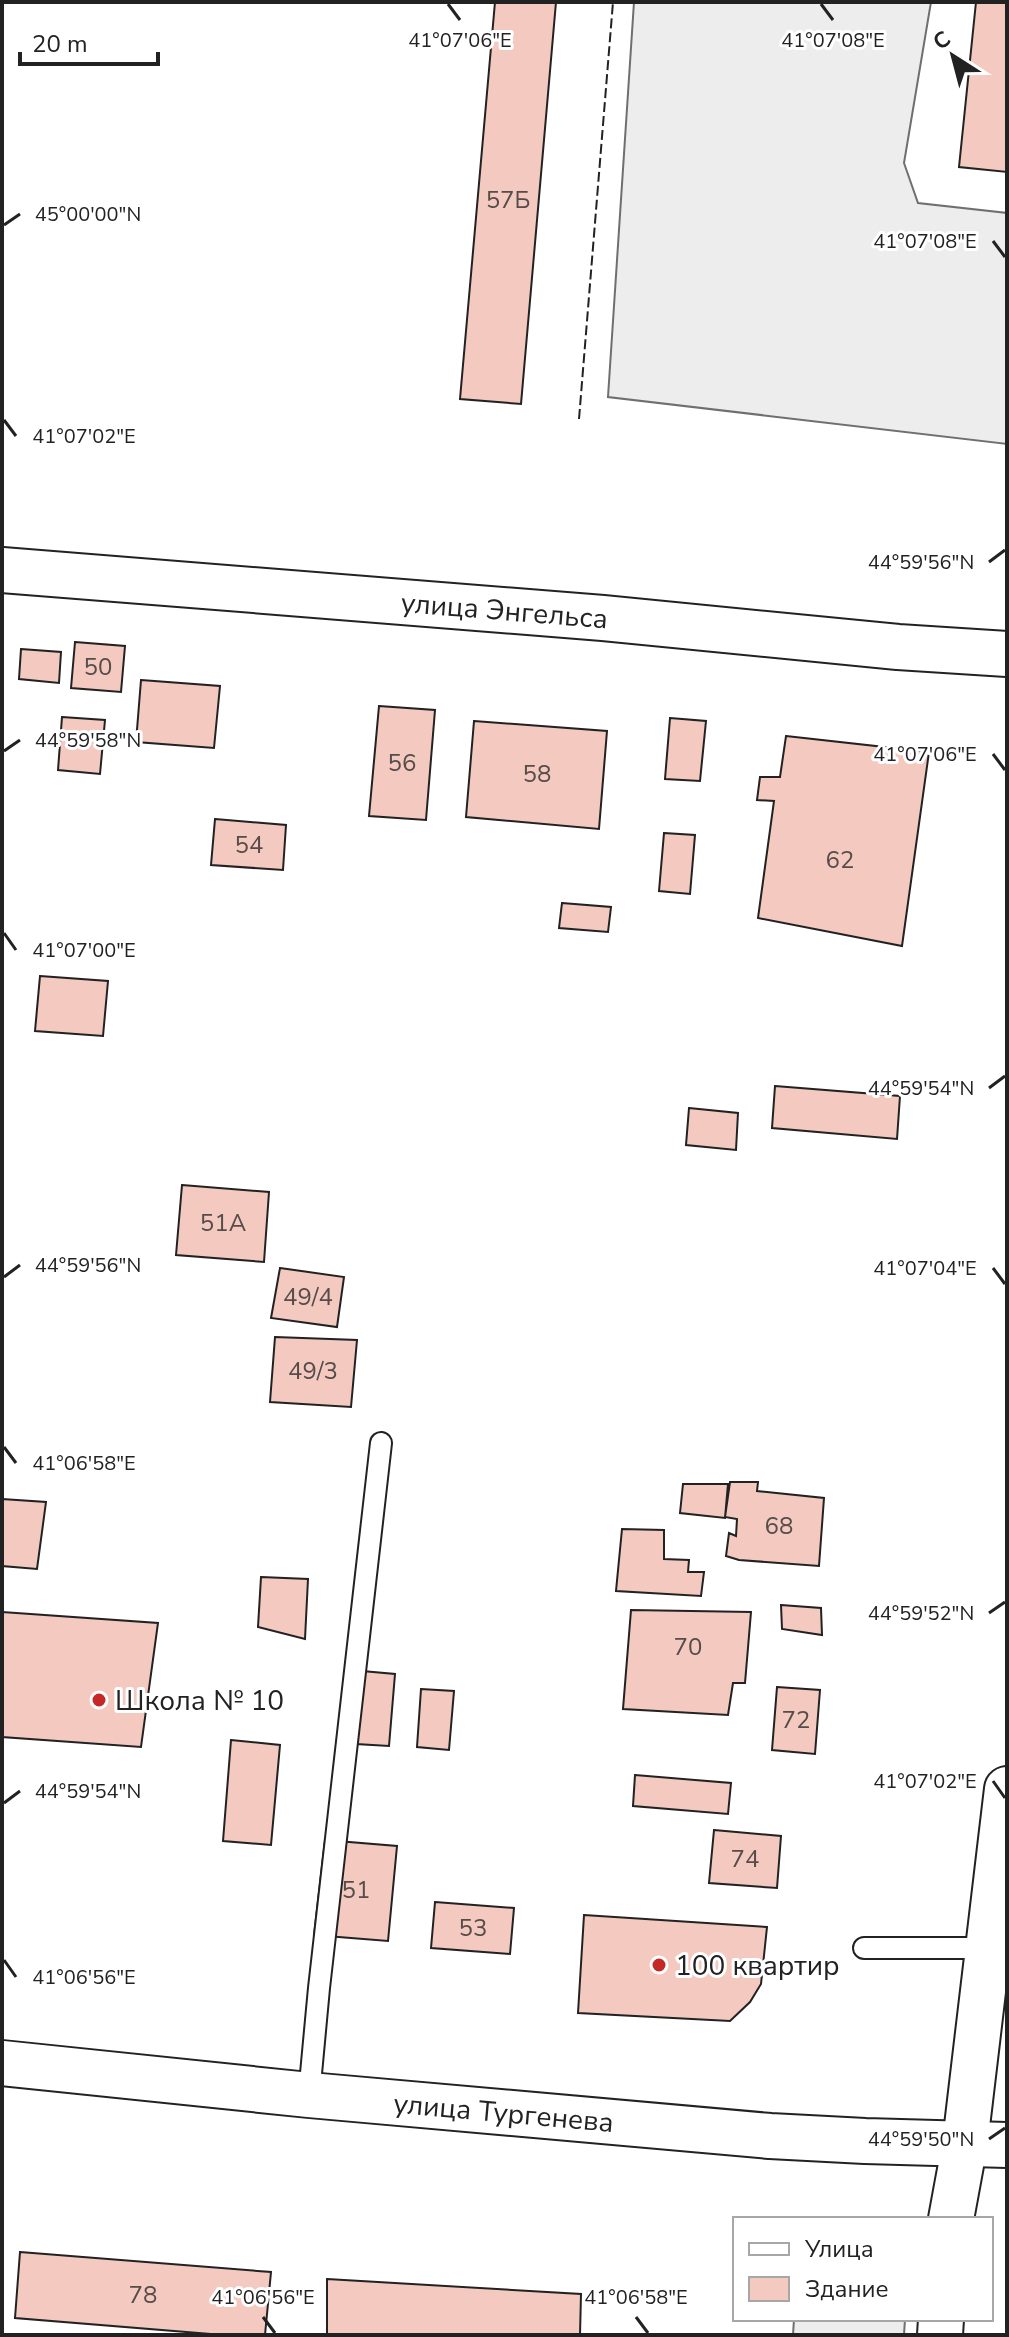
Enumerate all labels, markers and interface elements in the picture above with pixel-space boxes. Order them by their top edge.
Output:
scale bar [20,16,158,66]
north arrow [913,16,993,96]
text: С [927,24,957,57]
text: 41°07'06"E [408,27,512,54]
text: 41°07'08"E [781,27,885,54]
text: 20 m [32,28,88,60]
house number: 57Б [486,184,530,216]
text: 45°00'00"N [35,201,141,228]
text: 41°07'08"E [873,228,977,255]
text: 41°07'02"E [32,423,136,450]
text: 44°59'56"N [868,549,974,576]
street label: улица Энгельса [399,584,609,638]
house number: 50 [84,651,112,683]
text: 44°59'58"N [35,727,141,754]
text: 41°07'06"E [873,741,977,768]
house number: 56 [388,747,416,779]
house number: 58 [523,758,551,790]
house number: 54 [235,829,263,861]
house number: 62 [826,844,854,876]
text: 41°07'00"E [32,937,136,964]
text: 44°59'54"N [868,1075,974,1102]
house number: 51А [200,1207,247,1239]
text: 44°59'56"N [35,1252,141,1279]
text: 41°07'04"E [873,1255,977,1282]
house number: 49/4 [283,1281,333,1313]
house number: 49/3 [288,1355,338,1387]
text: 41°06'58"E [32,1450,136,1477]
house number: 68 [765,1510,793,1542]
text: 44°59'52"N [868,1600,974,1627]
house number: 70 [674,1631,702,1663]
place label: Школа № 10 [115,1682,284,1720]
marker: Школа № 10 [90,1691,108,1709]
house number: 72 [782,1704,810,1736]
text: 41°07'02"E [873,1768,977,1795]
text: 44°59'54"N [35,1778,141,1805]
house number: 74 [731,1843,759,1875]
house number: 51 [342,1874,370,1906]
house number: 53 [459,1912,487,1944]
place label: 100 квартир [675,1947,840,1985]
marker: 100 квартир [650,1956,668,1974]
text: 41°06'56"E [32,1964,136,1991]
street label: улица Тургенева [392,2085,615,2142]
text: 44°59'50"N [868,2126,974,2153]
legend [733,2217,993,2321]
text: Улица [804,2233,874,2265]
text: Здание [805,2273,889,2305]
house number: 78 [129,2279,157,2311]
text: 41°06'56"E [211,2284,315,2311]
text: 41°06'58"E [584,2284,688,2311]

